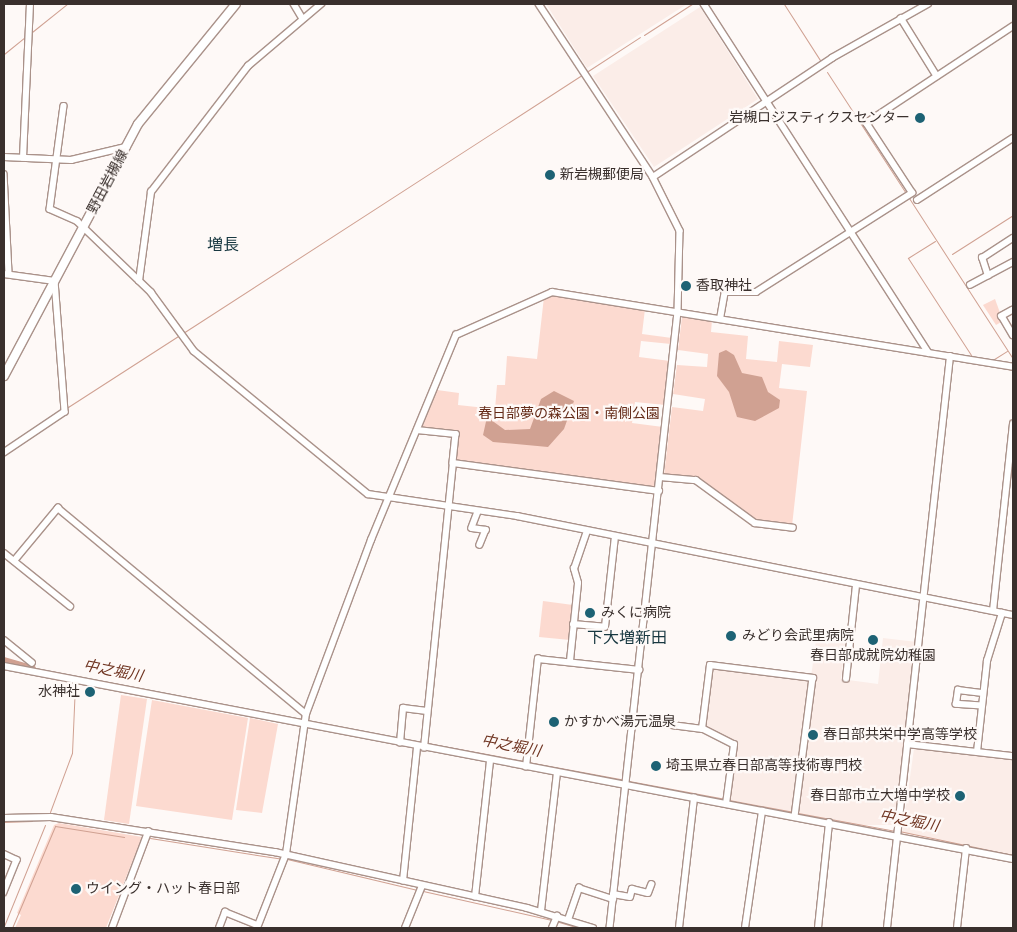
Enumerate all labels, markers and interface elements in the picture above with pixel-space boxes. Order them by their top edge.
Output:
place label: 岩槻ロジスティクスセンター [728,110,910,126]
marker: 岩槻ロジスティクスセンター [914,112,926,124]
street label: 野田岩槻線 [84,147,132,217]
place label: 新岩槻郵便局 [560,167,644,183]
marker: 新岩槻郵便局 [544,169,556,181]
district label: 増長 [207,235,239,255]
place label: 香取神社 [696,278,752,294]
marker: 香取神社 [680,280,692,292]
park label: 春日部夢の森公園・南側公園 [478,406,660,422]
place label: みくに病院 [601,605,671,621]
marker: みくに病院 [583,606,597,620]
district label: 下大増新田 [587,628,667,648]
place label: みどり会武里病院 [742,628,854,644]
marker: みどり会武里病院 [724,629,738,643]
marker: 春日部成就院幼稚園 [867,634,879,646]
place label: 春日部成就院幼稚園 [810,648,936,664]
water label: 中之堀川 [82,656,144,686]
place label: 水神社 [38,684,80,700]
marker: 水神社 [84,686,96,698]
place label: かすかべ湯元温泉 [564,714,676,730]
marker: かすかべ湯元温泉 [548,716,560,728]
place label: 春日部共栄中学高等学校 [823,727,977,743]
marker: 春日部共栄中学高等学校 [807,729,819,741]
water label: 中之堀川 [480,731,542,761]
place label: 埼玉県立春日部高等技術専門校 [666,758,862,774]
marker: 埼玉県立春日部高等技術専門校 [650,760,662,772]
place label: 春日部市立大増中学校 [810,788,950,804]
marker: 春日部市立大増中学校 [954,790,966,802]
water label: 中之堀川 [878,806,940,836]
place label: ウイング・ハット春日部 [86,881,240,897]
marker: ウイング・ハット春日部 [70,883,82,895]

